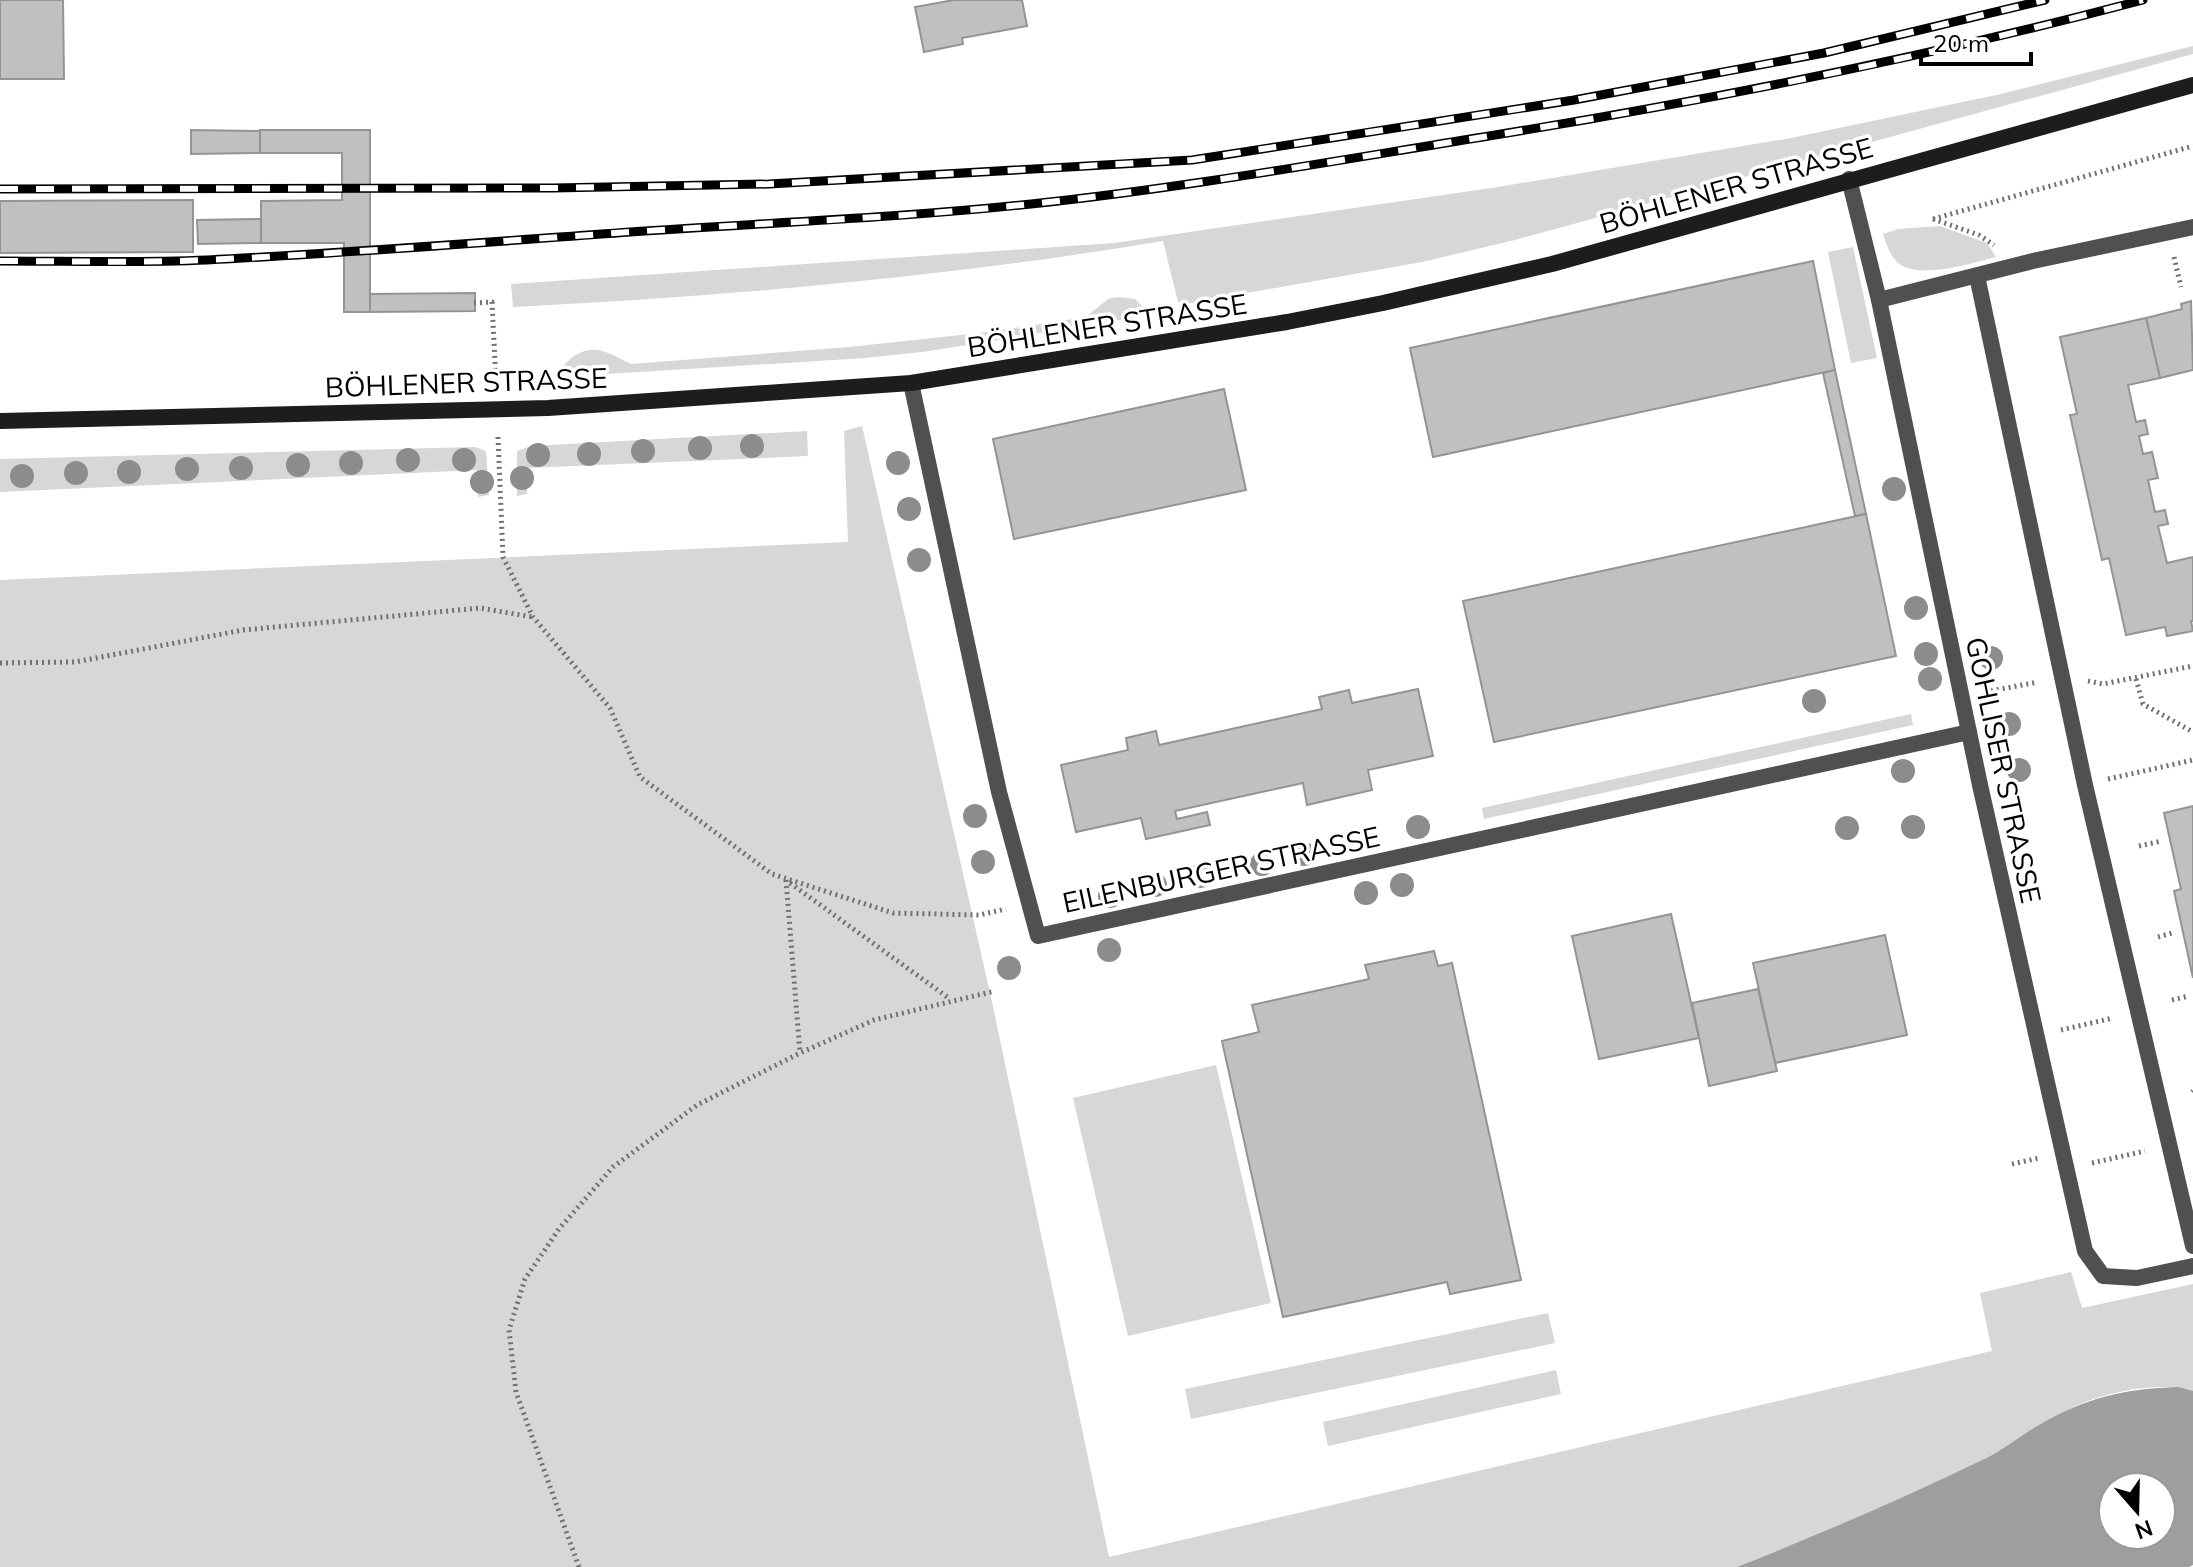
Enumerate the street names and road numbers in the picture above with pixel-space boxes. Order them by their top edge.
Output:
street label: BÖHLENER STRASSE [1595,129,1877,241]
street label: BÖHLENER STRASSE [965,286,1249,364]
street label: BÖHLENER STRASSE [324,360,608,404]
street label: GOHLISER STRASSE [1959,634,2049,906]
street label: EILENBURGER STRASSE [1059,818,1383,920]

